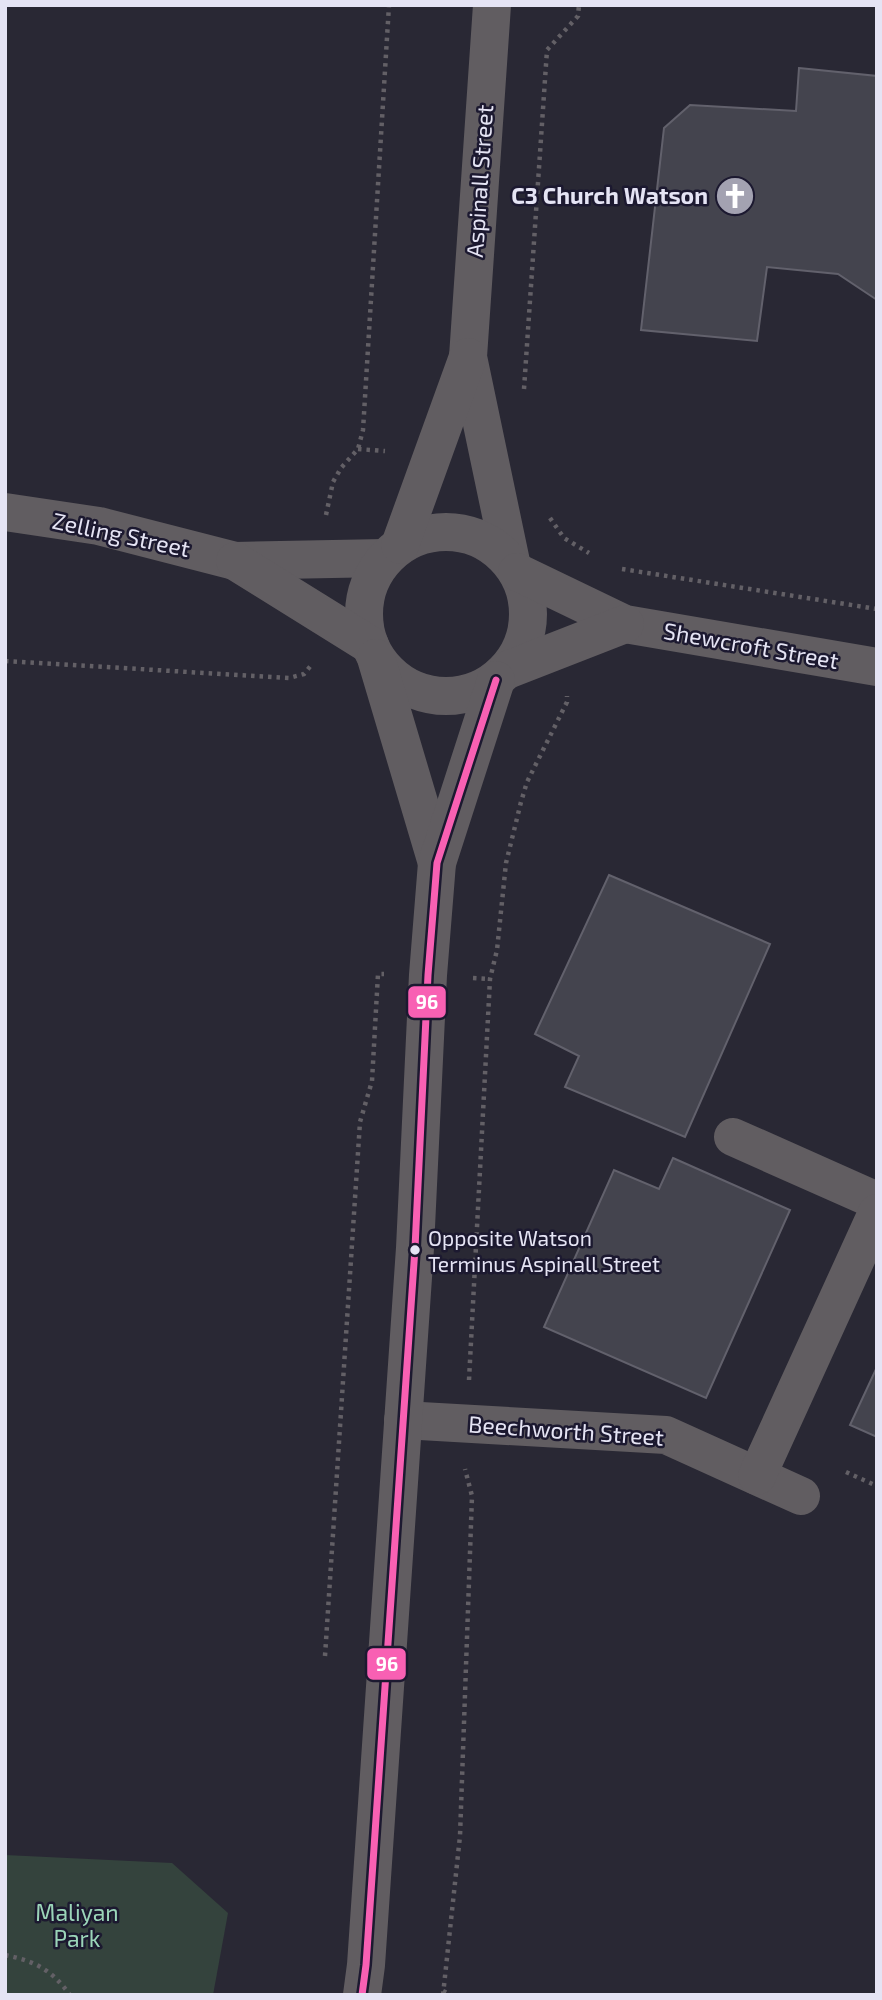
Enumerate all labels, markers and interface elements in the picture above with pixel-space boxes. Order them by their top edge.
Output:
street label: Aspinall Street [460,103,498,258]
church icon: C3 Church Watson [714,175,756,217]
place label: C3 Church Watson [511,181,708,209]
street label: Zelling Street [50,506,193,562]
street label: Shewcroft Street [661,616,841,674]
line badge: 96 [407,985,447,1019]
text: 96 [416,990,438,1013]
place label: Opposite Watson Terminus Aspinall Street [428,1225,660,1276]
marker: Opposite Watson Terminus Aspinall Street [408,1243,422,1257]
street label: Beechworth Street [467,1409,665,1451]
line badge: 96 [366,1647,407,1681]
text: 96 [376,1652,398,1675]
park label: Maliyan Park [35,1898,119,1952]

